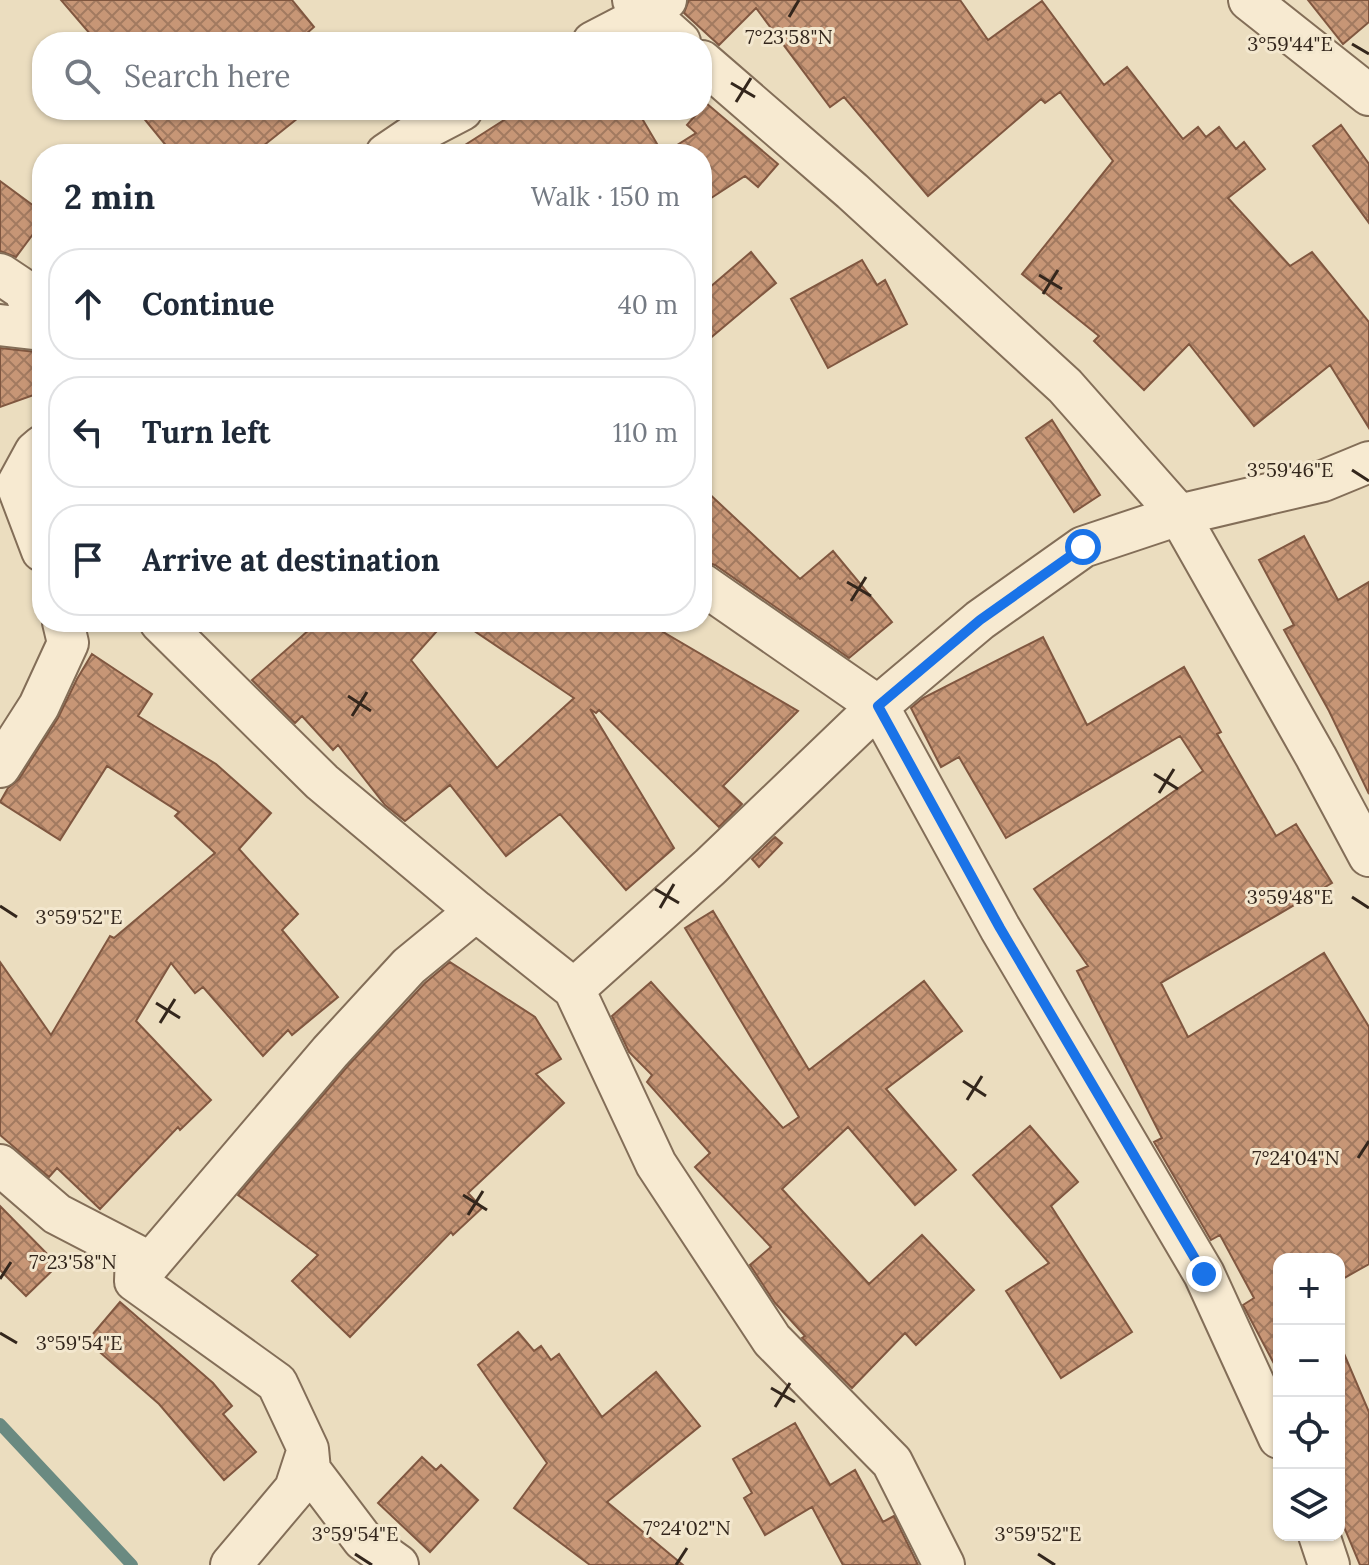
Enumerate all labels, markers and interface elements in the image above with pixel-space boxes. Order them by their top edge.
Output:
text: 7°23'58"N [745,24,833,49]
text: 3°59'44"E [1247,31,1333,56]
search box [32,32,712,120]
icon: search [60,54,104,98]
text: Search here [124,57,291,95]
text: 2 min [64,175,155,218]
text: Walk · 150 m [531,180,680,213]
icon: ahead [66,282,110,326]
text: Continue [142,285,274,323]
text: 40 m [618,288,678,321]
icon: left [66,410,110,454]
text: Turn left [142,413,270,451]
text: 110 m [613,416,678,449]
text: 3°59'46"E [1247,457,1333,482]
route start [1065,529,1101,565]
icon: arrive [66,538,110,582]
text: Arrive at destination [142,541,440,579]
text: 3°59'48"E [1247,884,1333,909]
text: 3°59'52"E [36,904,122,929]
text: 7°24'04"N [1252,1145,1340,1170]
text: 7°23'58"N [29,1249,117,1274]
map controls [1273,1253,1345,1541]
button: + [1273,1253,1345,1325]
route end [1186,1256,1222,1292]
button: − [1273,1325,1345,1397]
text: 3°59'54"E [36,1330,122,1355]
button: locate [1273,1397,1345,1469]
button: layers [1273,1469,1345,1541]
text: 7°24'02"N [643,1515,731,1540]
text: 3°59'54"E [312,1521,398,1546]
text: 3°59'52"E [995,1521,1081,1546]

